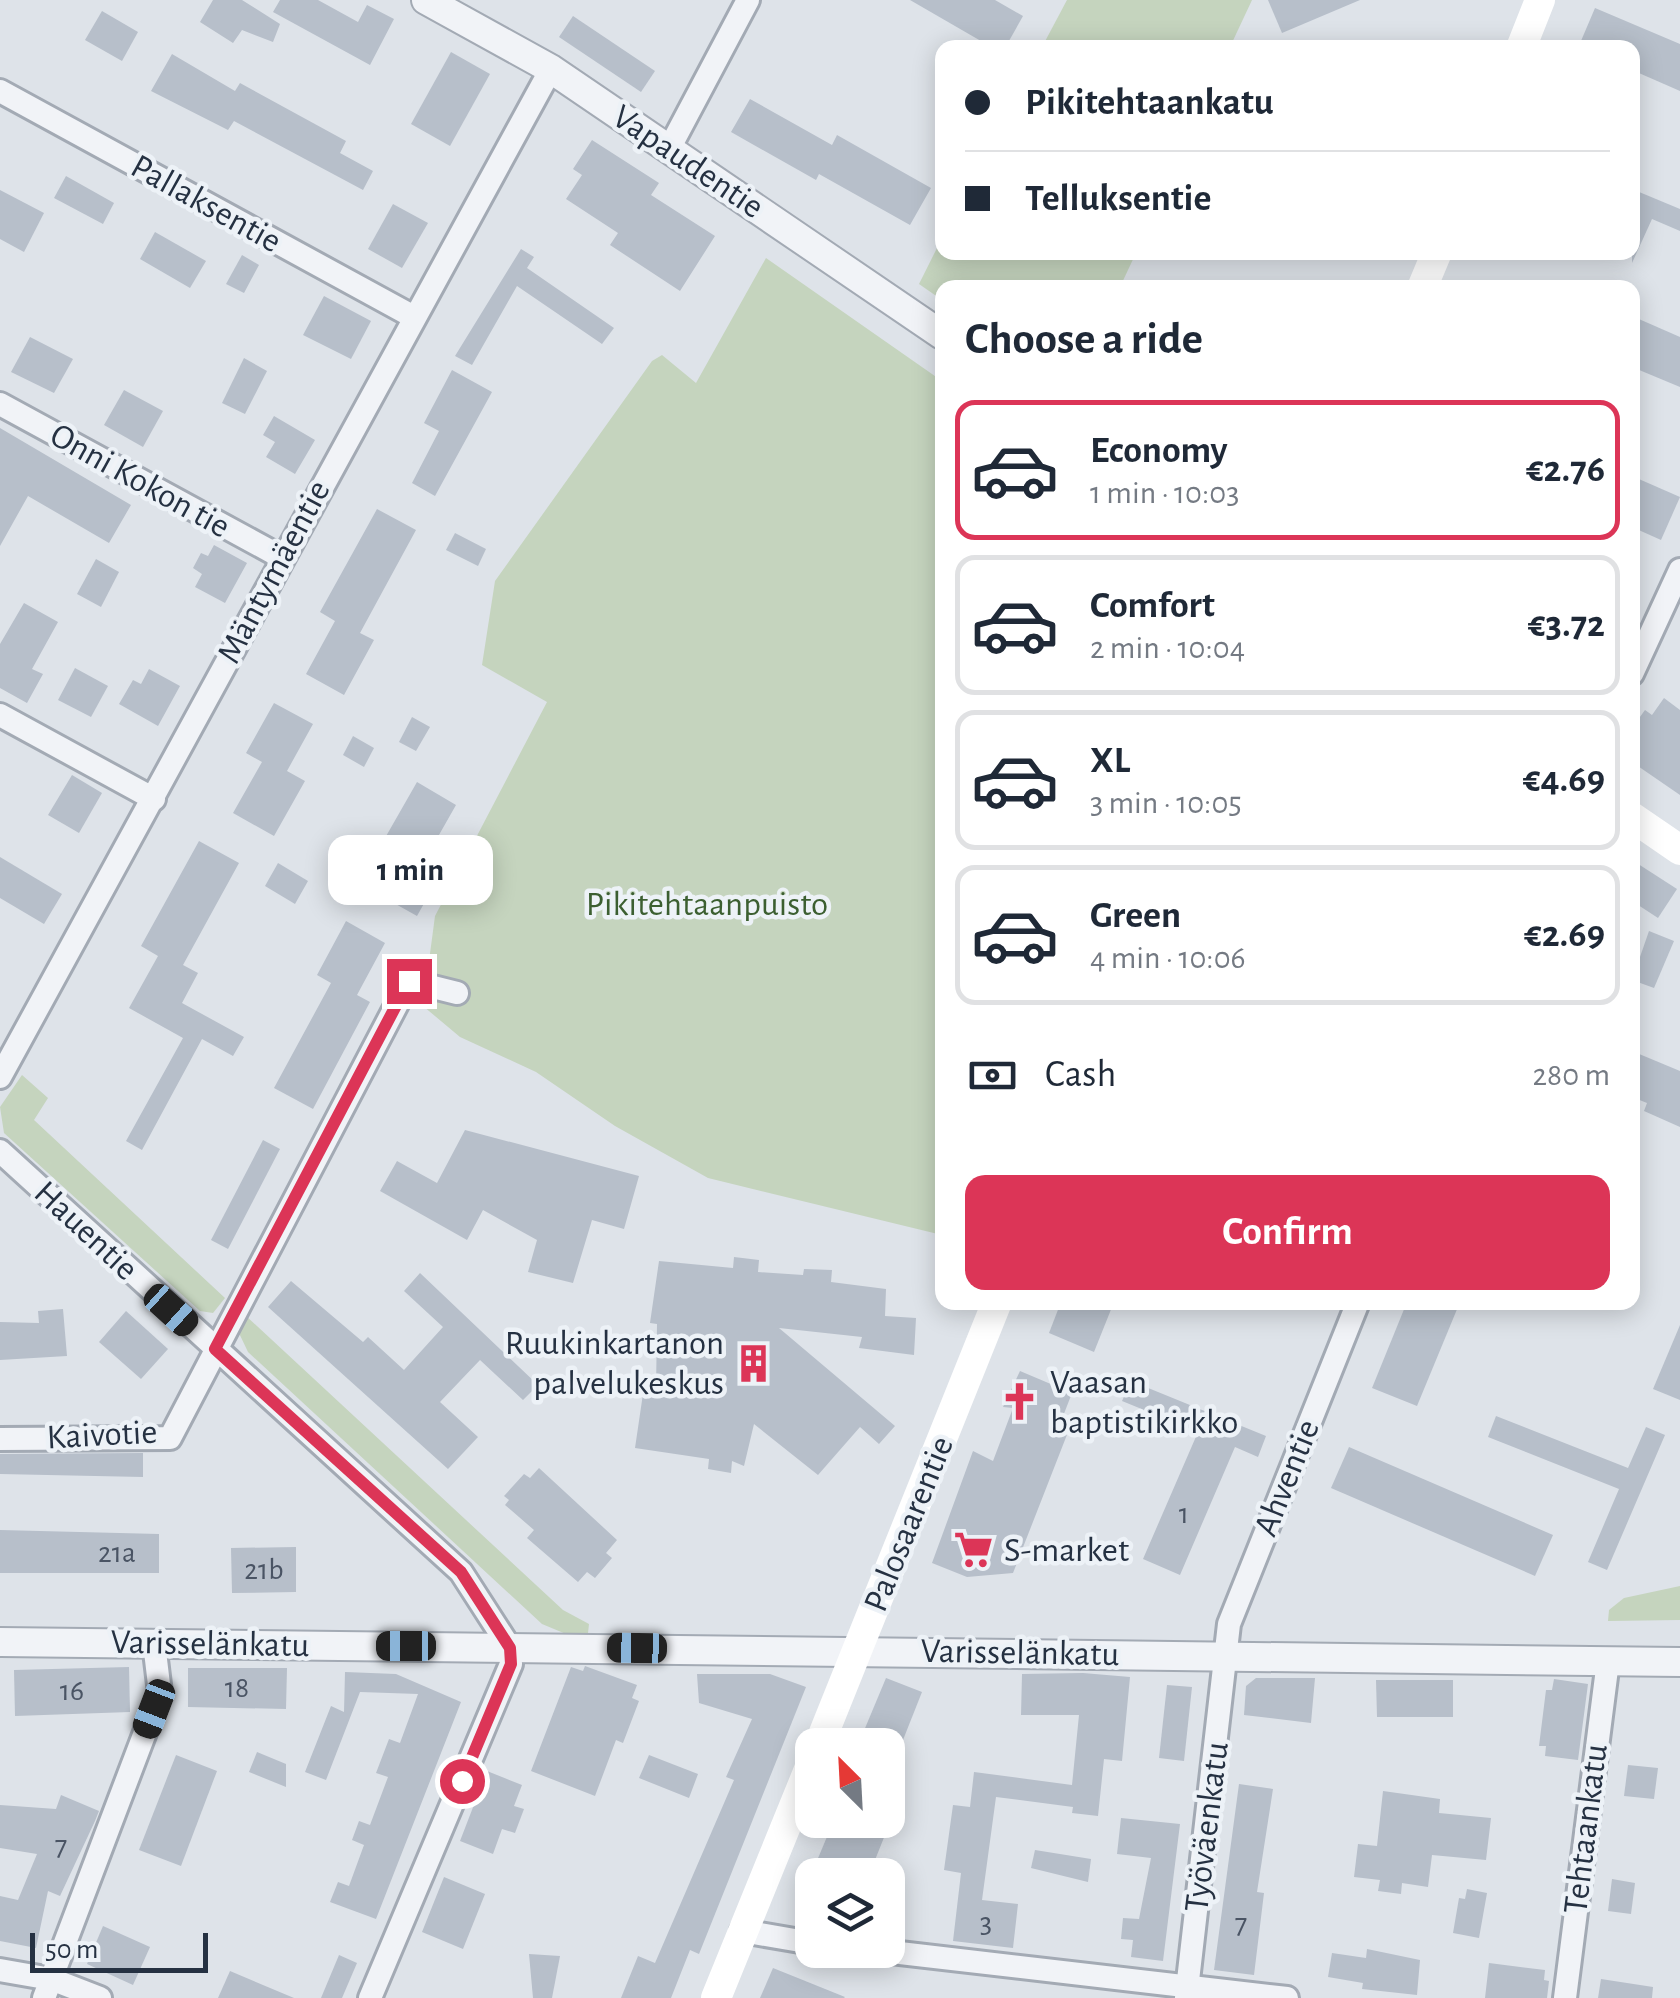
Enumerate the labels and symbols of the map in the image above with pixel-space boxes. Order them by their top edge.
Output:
street label: Vapaudentie [606,99,770,225]
street label: Pallaksentie [125,149,287,259]
street label: Onni Kokon tie [44,417,236,545]
street label: Mäntymäentie [211,475,337,669]
callout: 1 min [326,836,492,906]
park label: Pikitehtaanpuisto [586,887,828,922]
route end [387,959,432,1004]
street label: Hauentie [28,1175,144,1287]
car [139,1279,203,1341]
place label: Ruukinkartanon palvelukeskus [505,1326,724,1401]
building icon: Ruukinkartanon palvelukeskus [733,1342,775,1384]
place label: Vaasan baptistikirkko [1050,1365,1239,1440]
church icon: Vaasan baptistikirkko [999,1381,1041,1423]
street label: Kaivotie [46,1415,158,1455]
street label: Ahventie [1248,1415,1326,1541]
street label: Palosaarentie [858,1431,960,1617]
house number: 1 [1179,1499,1189,1529]
supermarket icon: S-market [953,1529,995,1571]
place label: S-market [1004,1533,1129,1568]
house number: 21a [98,1538,136,1568]
house number: 21b [244,1555,284,1585]
street label: Varisselänkatu [110,1625,310,1663]
car [376,1631,436,1661]
car [607,1632,667,1664]
street label: Varisselänkatu [920,1634,1120,1672]
house number: 18 [225,1673,249,1703]
house number: 16 [60,1676,84,1706]
car [129,1676,179,1742]
north arrow [795,1728,905,1838]
street label: Työväenkatu [1179,1740,1235,1914]
street label: Tehtaankatu [1558,1742,1614,1916]
route start [440,1759,485,1804]
house number: 7 [55,1831,67,1861]
house number: 3 [980,1908,992,1938]
house number: 7 [1235,1909,1247,1939]
scale bar [30,1928,208,1972]

